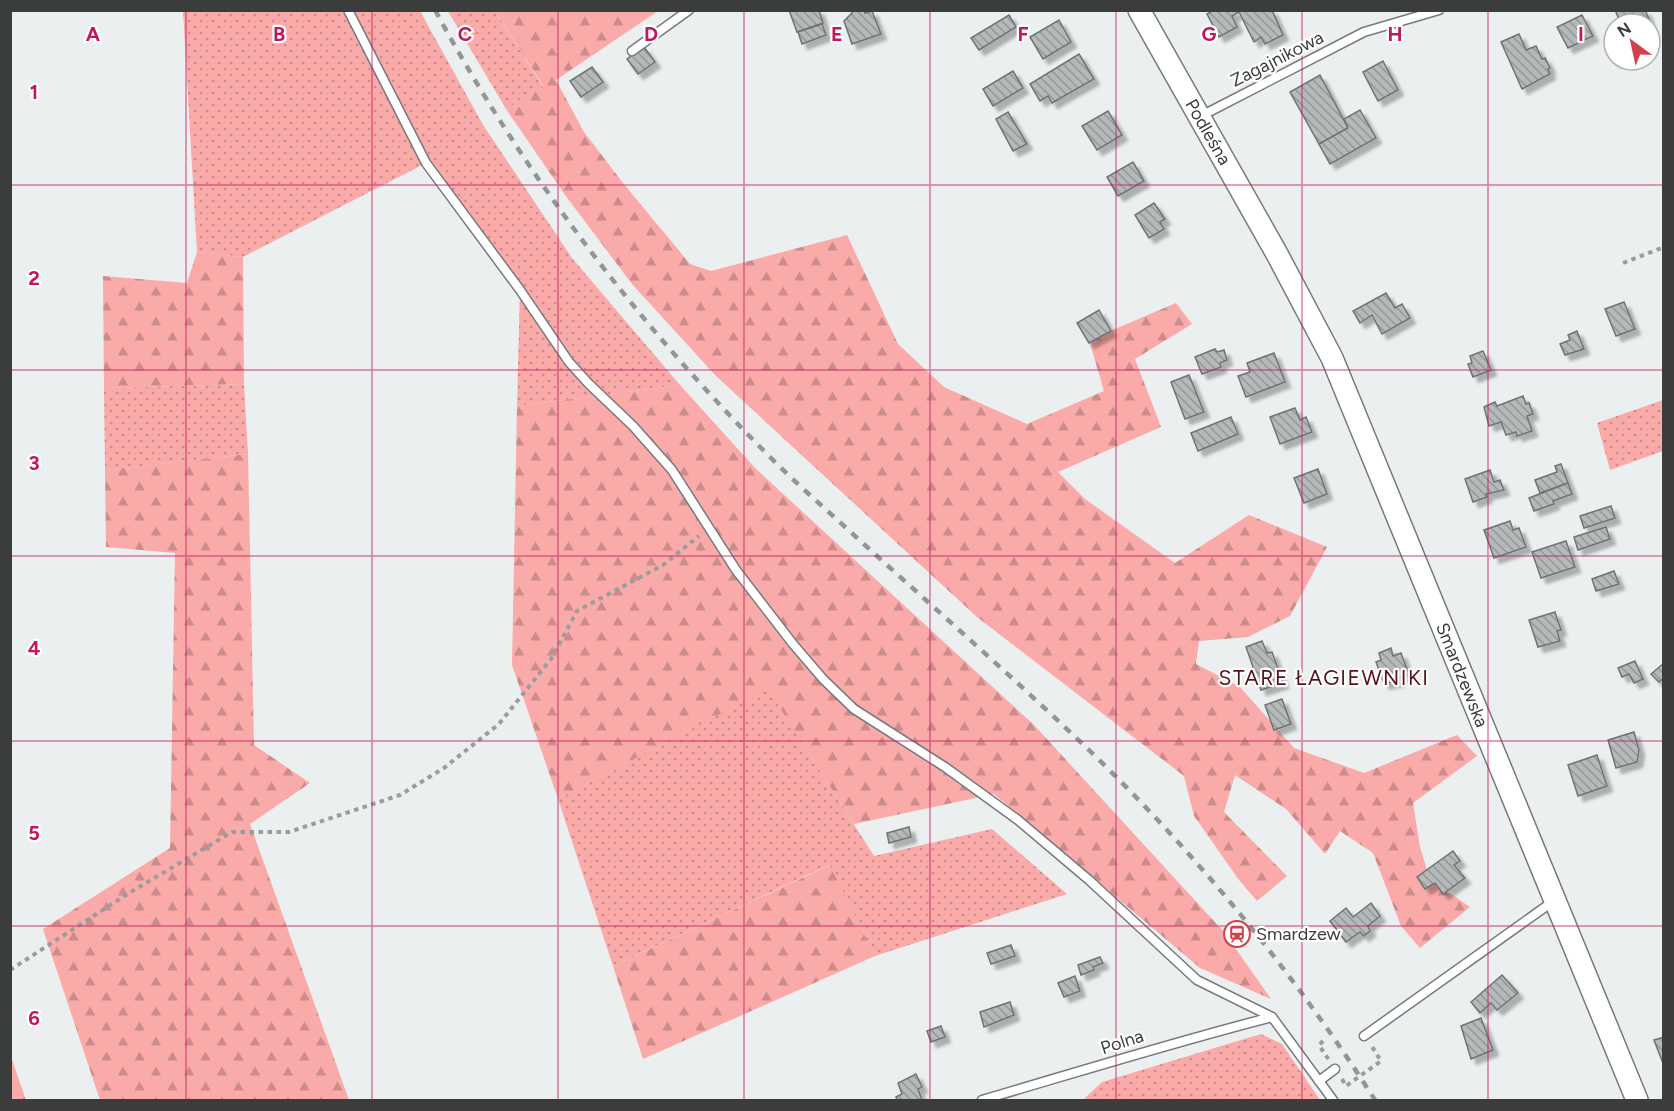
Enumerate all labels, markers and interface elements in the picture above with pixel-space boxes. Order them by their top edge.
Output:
north arrow [1602,12,1662,72]
text: N [1614,19,1634,41]
text: A [86,22,101,46]
text: B [273,22,285,46]
text: C [458,22,472,46]
text: D [644,22,658,46]
text: E [831,22,843,46]
text: F [1017,22,1029,46]
text: G [1202,22,1217,46]
text: H [1388,22,1403,46]
text: I [1578,22,1584,46]
street label: Zagajnikowa [1227,26,1327,92]
text: 1 [30,80,38,104]
street label: Podleśna [1180,95,1236,169]
text: 2 [28,266,40,290]
text: 3 [28,451,40,475]
street label: Smardzewska [1431,620,1493,730]
text: 4 [28,636,41,660]
district label: STARE ŁAGIEWNIKI [1219,665,1429,690]
text: 5 [28,821,40,845]
station icon: Smardzew [1222,919,1252,949]
place label: Smardzew [1256,923,1341,945]
text: 6 [28,1006,40,1030]
street label: Polna [1098,1025,1146,1059]

